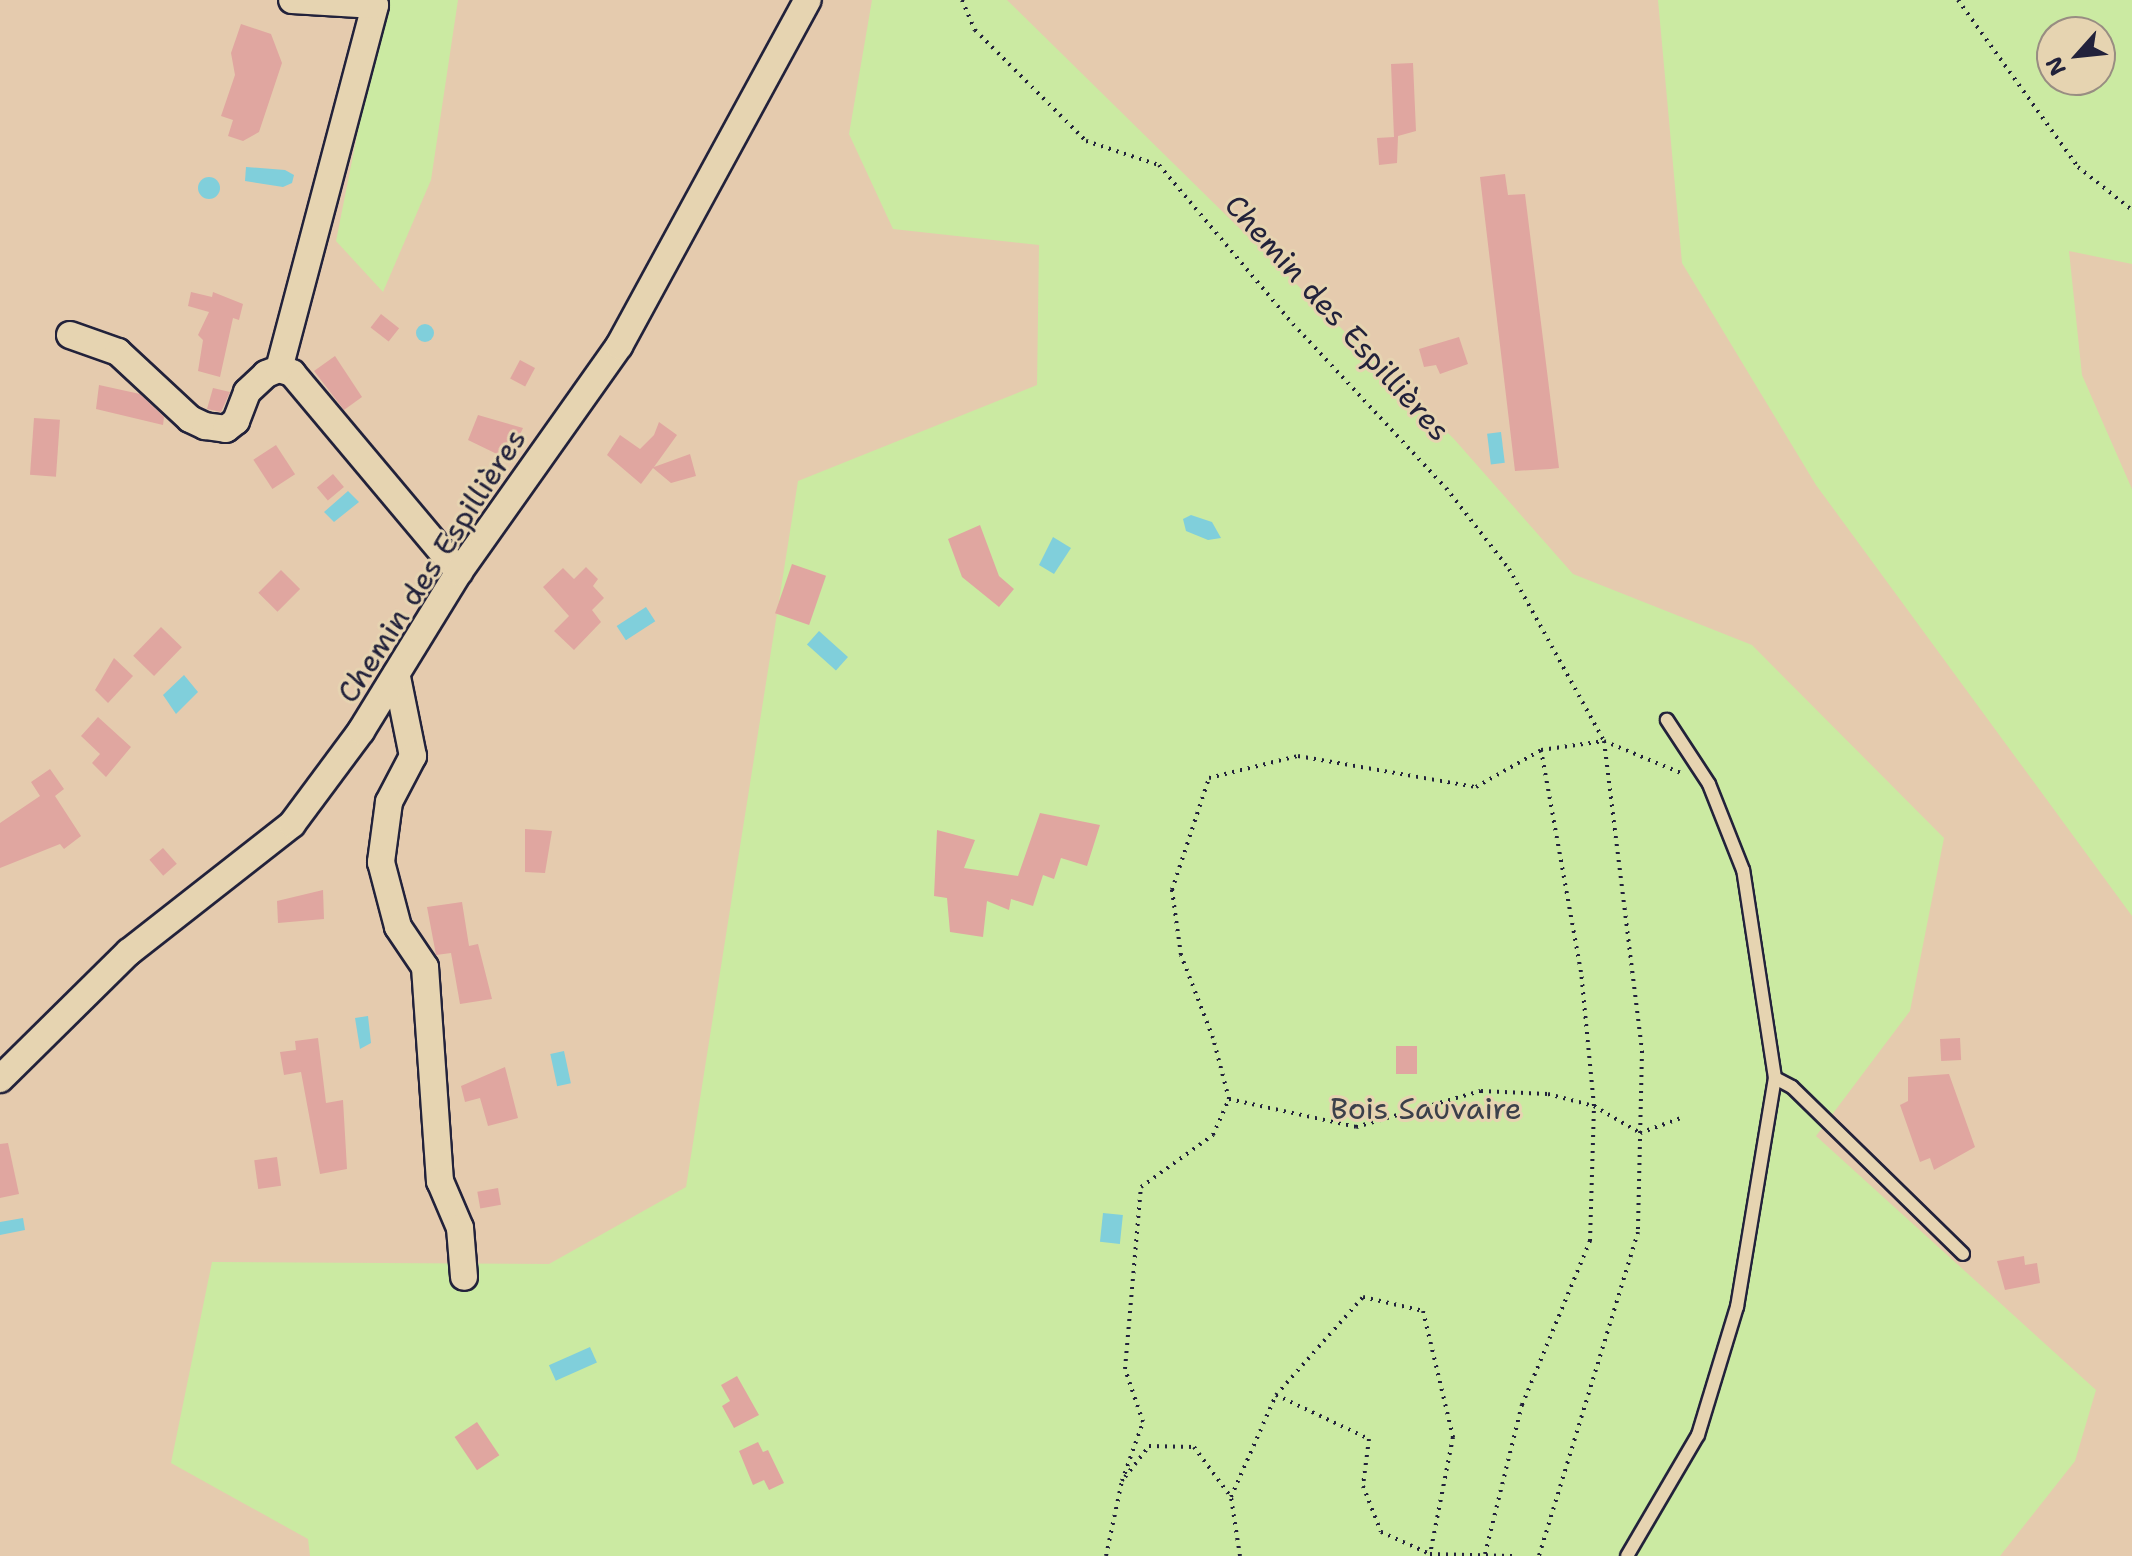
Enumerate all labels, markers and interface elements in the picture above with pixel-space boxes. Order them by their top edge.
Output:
north arrow [2036,16,2116,96]
text: N [2039,52,2073,81]
street label: Chemin des Espillières [1217,187,1457,449]
street label: Chemin des Espillières [330,422,534,710]
park label: Bois Sauvaire [1330,1091,1522,1127]

